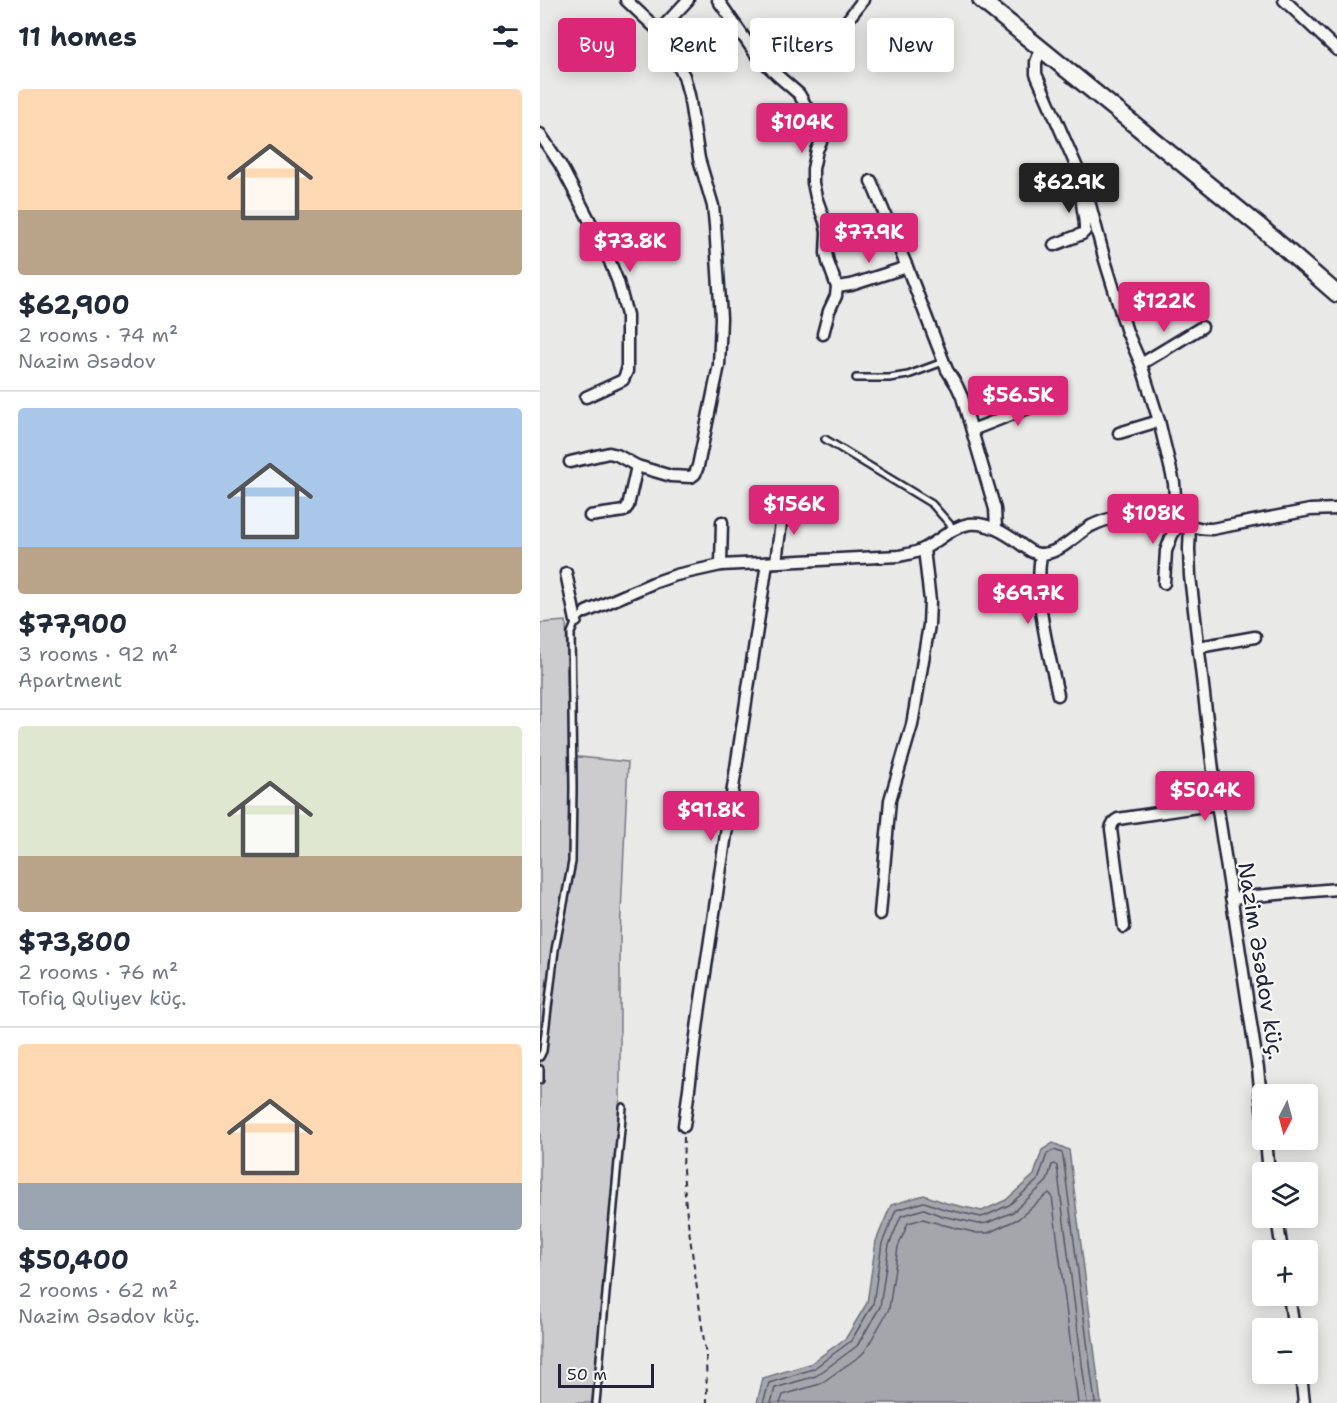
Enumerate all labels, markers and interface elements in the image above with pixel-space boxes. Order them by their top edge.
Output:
chip: Buy [558,18,636,72]
chip: Rent [648,18,738,72]
chip: Filters [750,18,855,72]
chip: New [867,18,954,72]
text: 11 homes [18,19,137,54]
icon: filters [489,20,522,53]
pin: $104K [760,103,844,154]
text: $104K [770,109,834,135]
icon: home [216,128,324,236]
pin: $62.9K [1020,163,1118,214]
text: $62.9K [1033,169,1105,195]
pin: $77.9K [820,213,918,264]
text: $77.9K [834,219,904,245]
pin: $73.8K [581,222,679,273]
text: $73.8K [593,228,667,254]
pin: $122K [1122,282,1206,333]
text: $62,900 [18,287,130,322]
text: $122K [1133,288,1195,314]
text: 2 rooms · 74 m² [18,322,178,348]
text: Nazim Əsədov [18,348,156,374]
pin: $56.5K [969,376,1067,427]
text: $56.5K [982,382,1054,408]
icon: home [216,447,324,555]
pin: $156K [752,485,836,536]
text: $156K [763,491,825,517]
pin: $108K [1111,494,1195,545]
text: $108K [1121,500,1185,526]
pin: $69.7K [979,574,1077,625]
text: $69.7K [992,580,1064,606]
text: $77,900 [18,606,127,641]
text: 3 rooms · 92 m² [18,641,178,667]
text: Apartment [18,667,122,693]
icon: home [216,765,324,873]
pin: $50.4K [1156,771,1254,822]
text: $50.4K [1169,777,1241,803]
pin: $91.8K [662,791,760,842]
text: $91.8K [677,797,745,823]
street label: Nazim Əsədov küç. [1231,860,1291,1062]
text: $73,800 [18,924,131,959]
text: 2 rooms · 76 m² [18,959,178,985]
text: Tofiq Quliyev küç. [18,985,186,1011]
icon: home [216,1083,324,1191]
north arrow [1252,1084,1318,1150]
map controls [1252,1084,1318,1384]
button: layers [1252,1162,1318,1228]
button: + [1252,1240,1318,1306]
text: $50,400 [18,1242,129,1277]
text: 2 rooms · 62 m² [18,1277,178,1303]
text: Nazim Əsədov küç. [18,1303,200,1329]
button: − [1252,1318,1318,1384]
scale bar [558,1361,654,1388]
text: 50 m [567,1364,607,1385]

